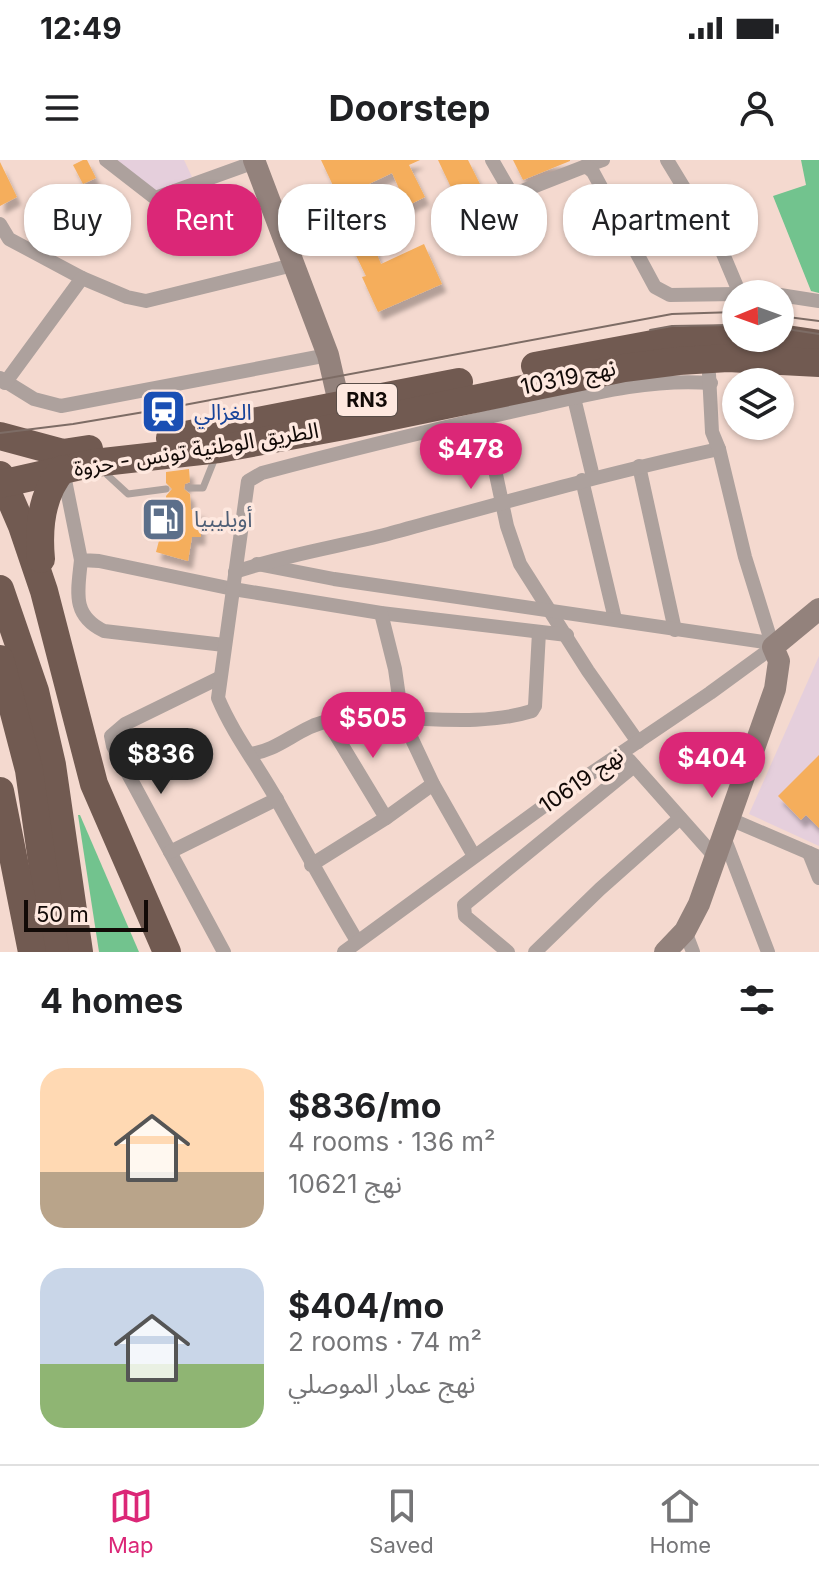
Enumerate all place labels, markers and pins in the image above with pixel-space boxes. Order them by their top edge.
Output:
station icon: الغزالي [139,388,187,436]
place label: الغزالي [194,399,252,429]
pin: $478 [424,423,518,491]
fuel station icon: أويليبيا [139,495,187,543]
place label: أويليبيا [194,506,253,532]
pin: $505 [326,692,420,760]
pin: $836 [114,728,208,796]
pin: $404 [665,732,759,800]

